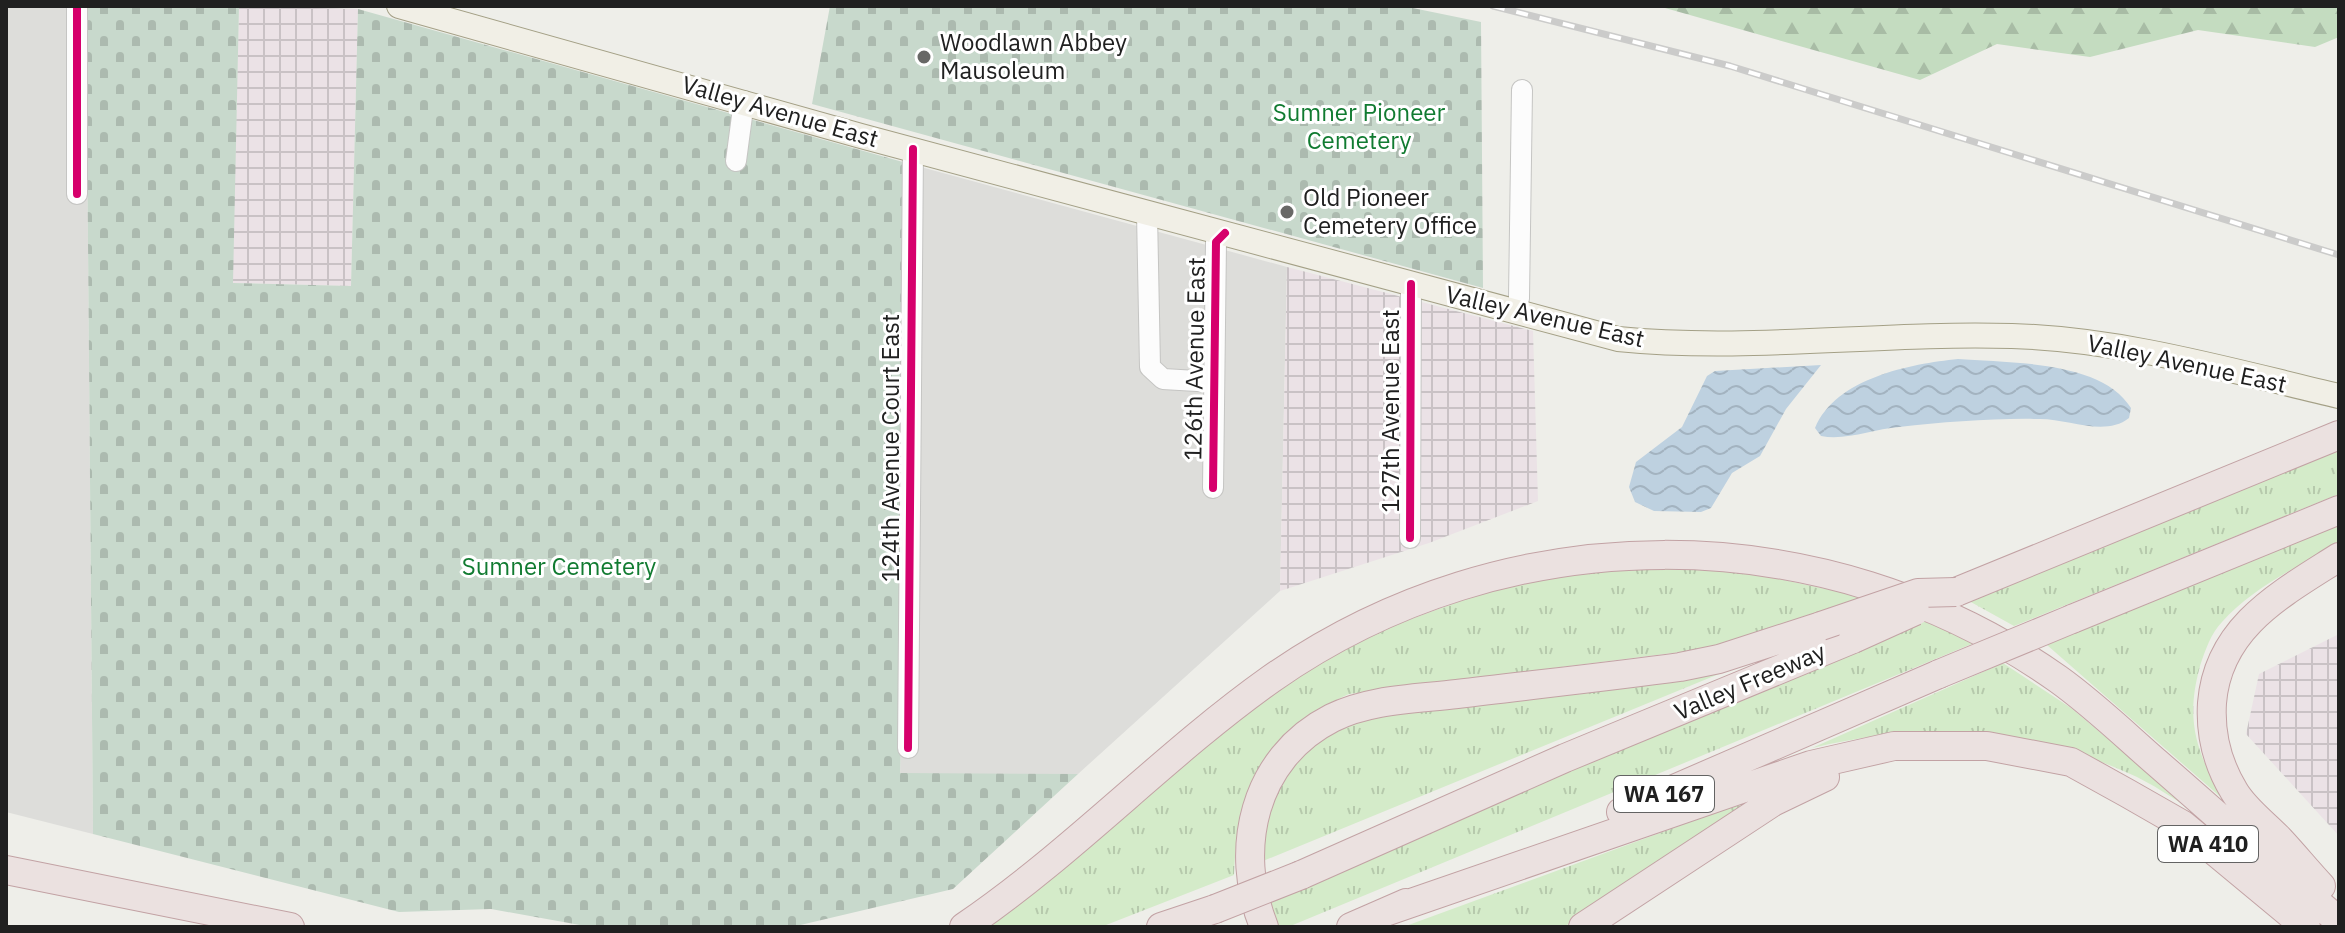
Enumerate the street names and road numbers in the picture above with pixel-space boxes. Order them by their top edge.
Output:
street label: Valley Avenue East [678,68,882,154]
street label: 126th Avenue East [1176,257,1212,461]
street label: Valley Avenue East [1443,278,1648,354]
street label: 127th Avenue East [1374,309,1406,513]
street label: 124th Avenue Court East [874,314,906,582]
street label: Valley Avenue East [2085,326,2290,400]
street label: Valley Freeway [1669,635,1830,727]
road number: WA 167 [1614,776,1714,812]
road number: WA 410 [2158,826,2258,862]

